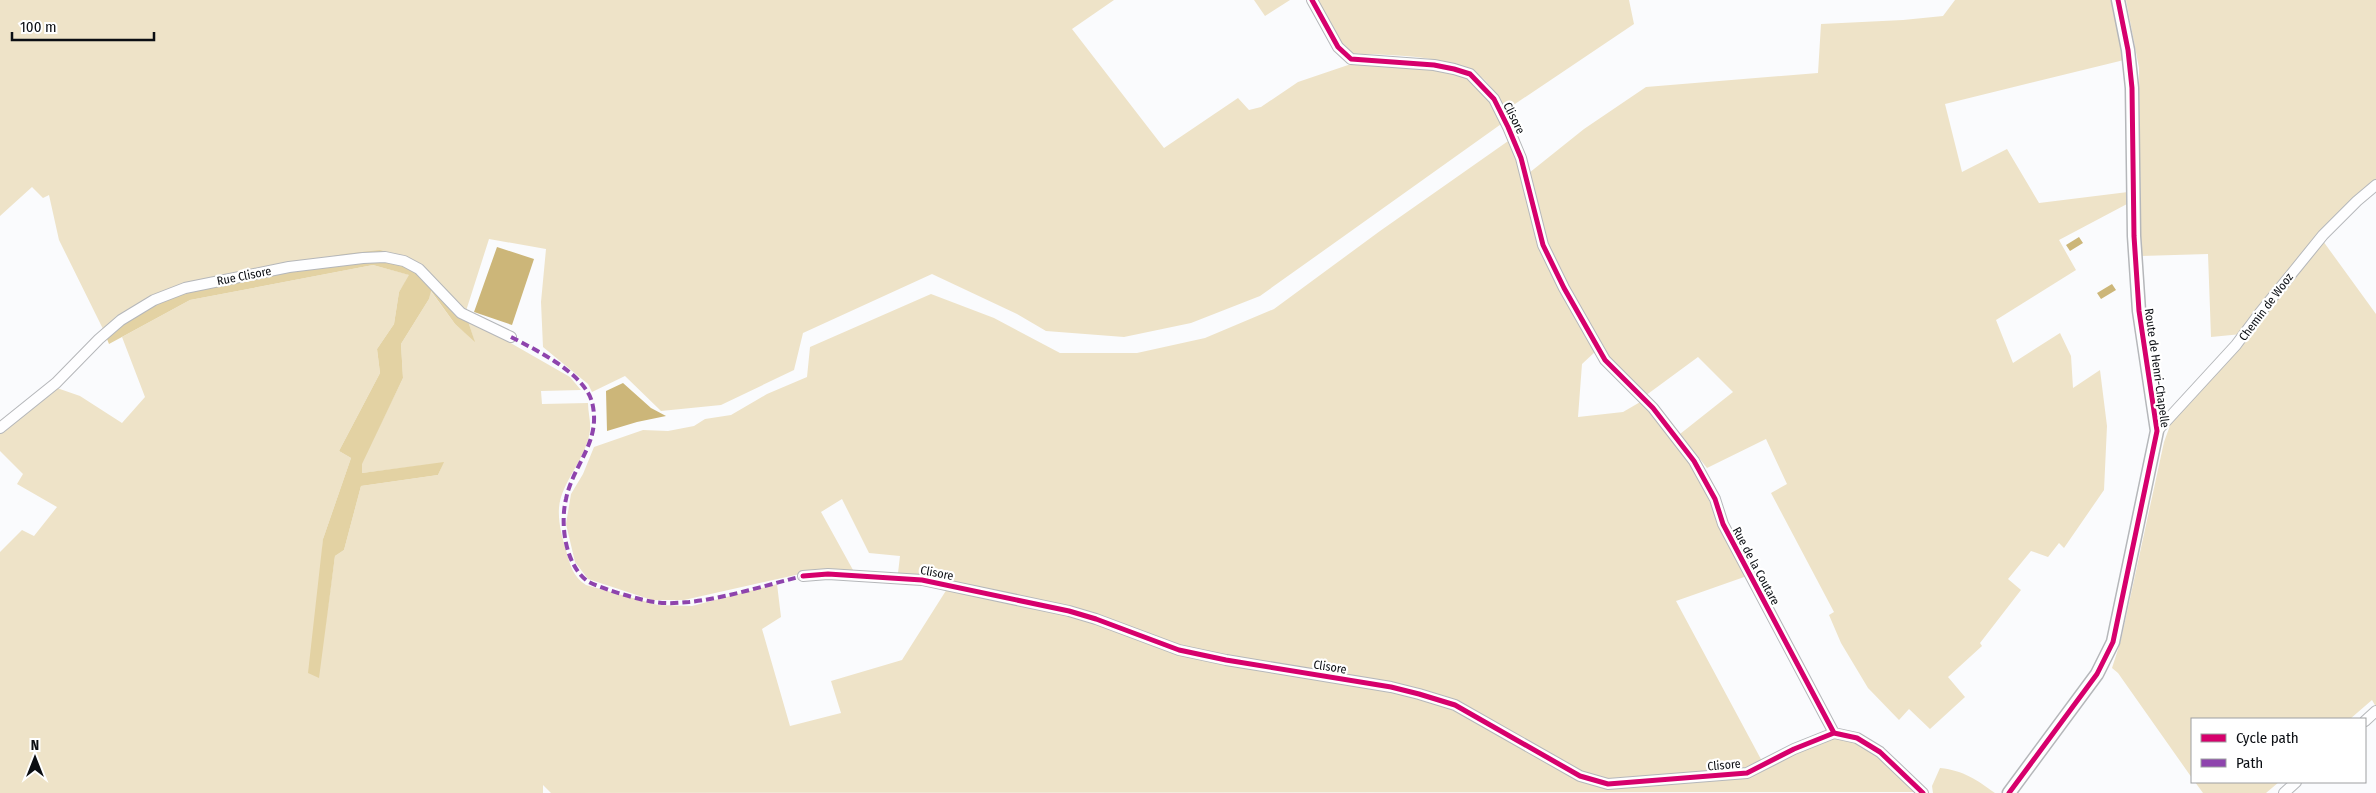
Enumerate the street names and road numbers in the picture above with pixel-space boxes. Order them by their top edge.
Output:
street label: Clisore [1500,100,1528,136]
street label: Rue Clisore [216,264,272,288]
street label: Chemin de Wooz [2236,270,2296,344]
street label: Route de Henri-Chapelle [2142,307,2172,429]
street label: Rue de la Coutare [1730,525,1783,608]
street label: Clisore [919,563,955,583]
street label: Clisore [1312,657,1348,677]
street label: Clisore [1707,757,1741,773]

